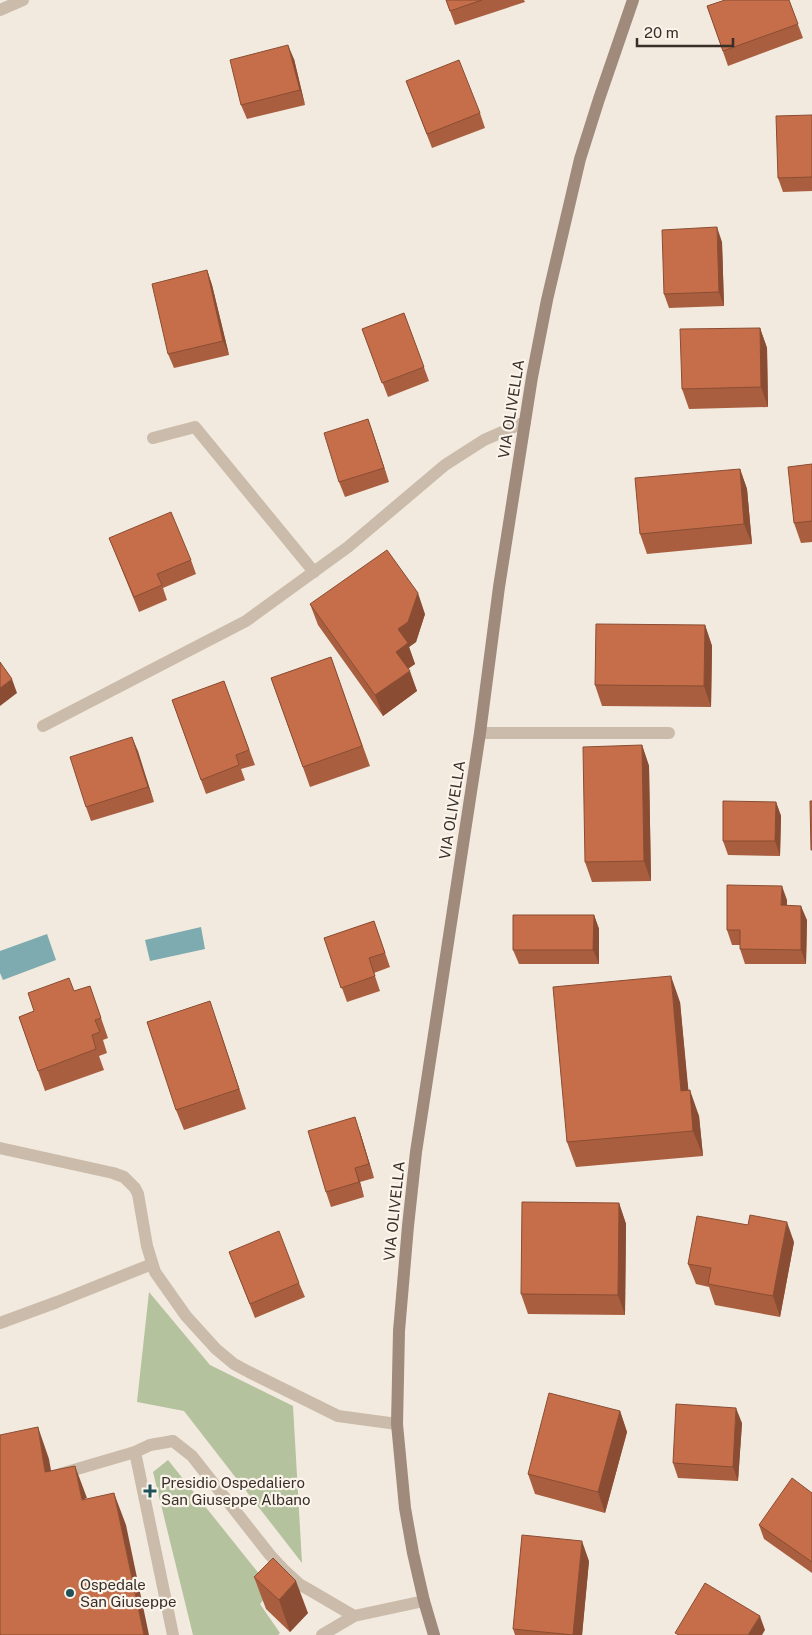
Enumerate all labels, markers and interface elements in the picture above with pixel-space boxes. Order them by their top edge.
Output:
scale bar [637,15,733,47]
text: 20 m [644,24,679,41]
street label: VIA OLIVELLA [495,358,527,460]
street label: VIA OLIVELLA [436,759,468,861]
street label: VIA OLIVELLA [380,1160,408,1262]
place label: Presidio Ospedaliero San Giuseppe Albano [161,1474,310,1508]
marker: Presidio Ospedaliero San Giuseppe Albano [143,1484,157,1498]
place label: Ospedale San Giuseppe [80,1576,176,1610]
marker: Ospedale San Giuseppe [64,1587,76,1599]

